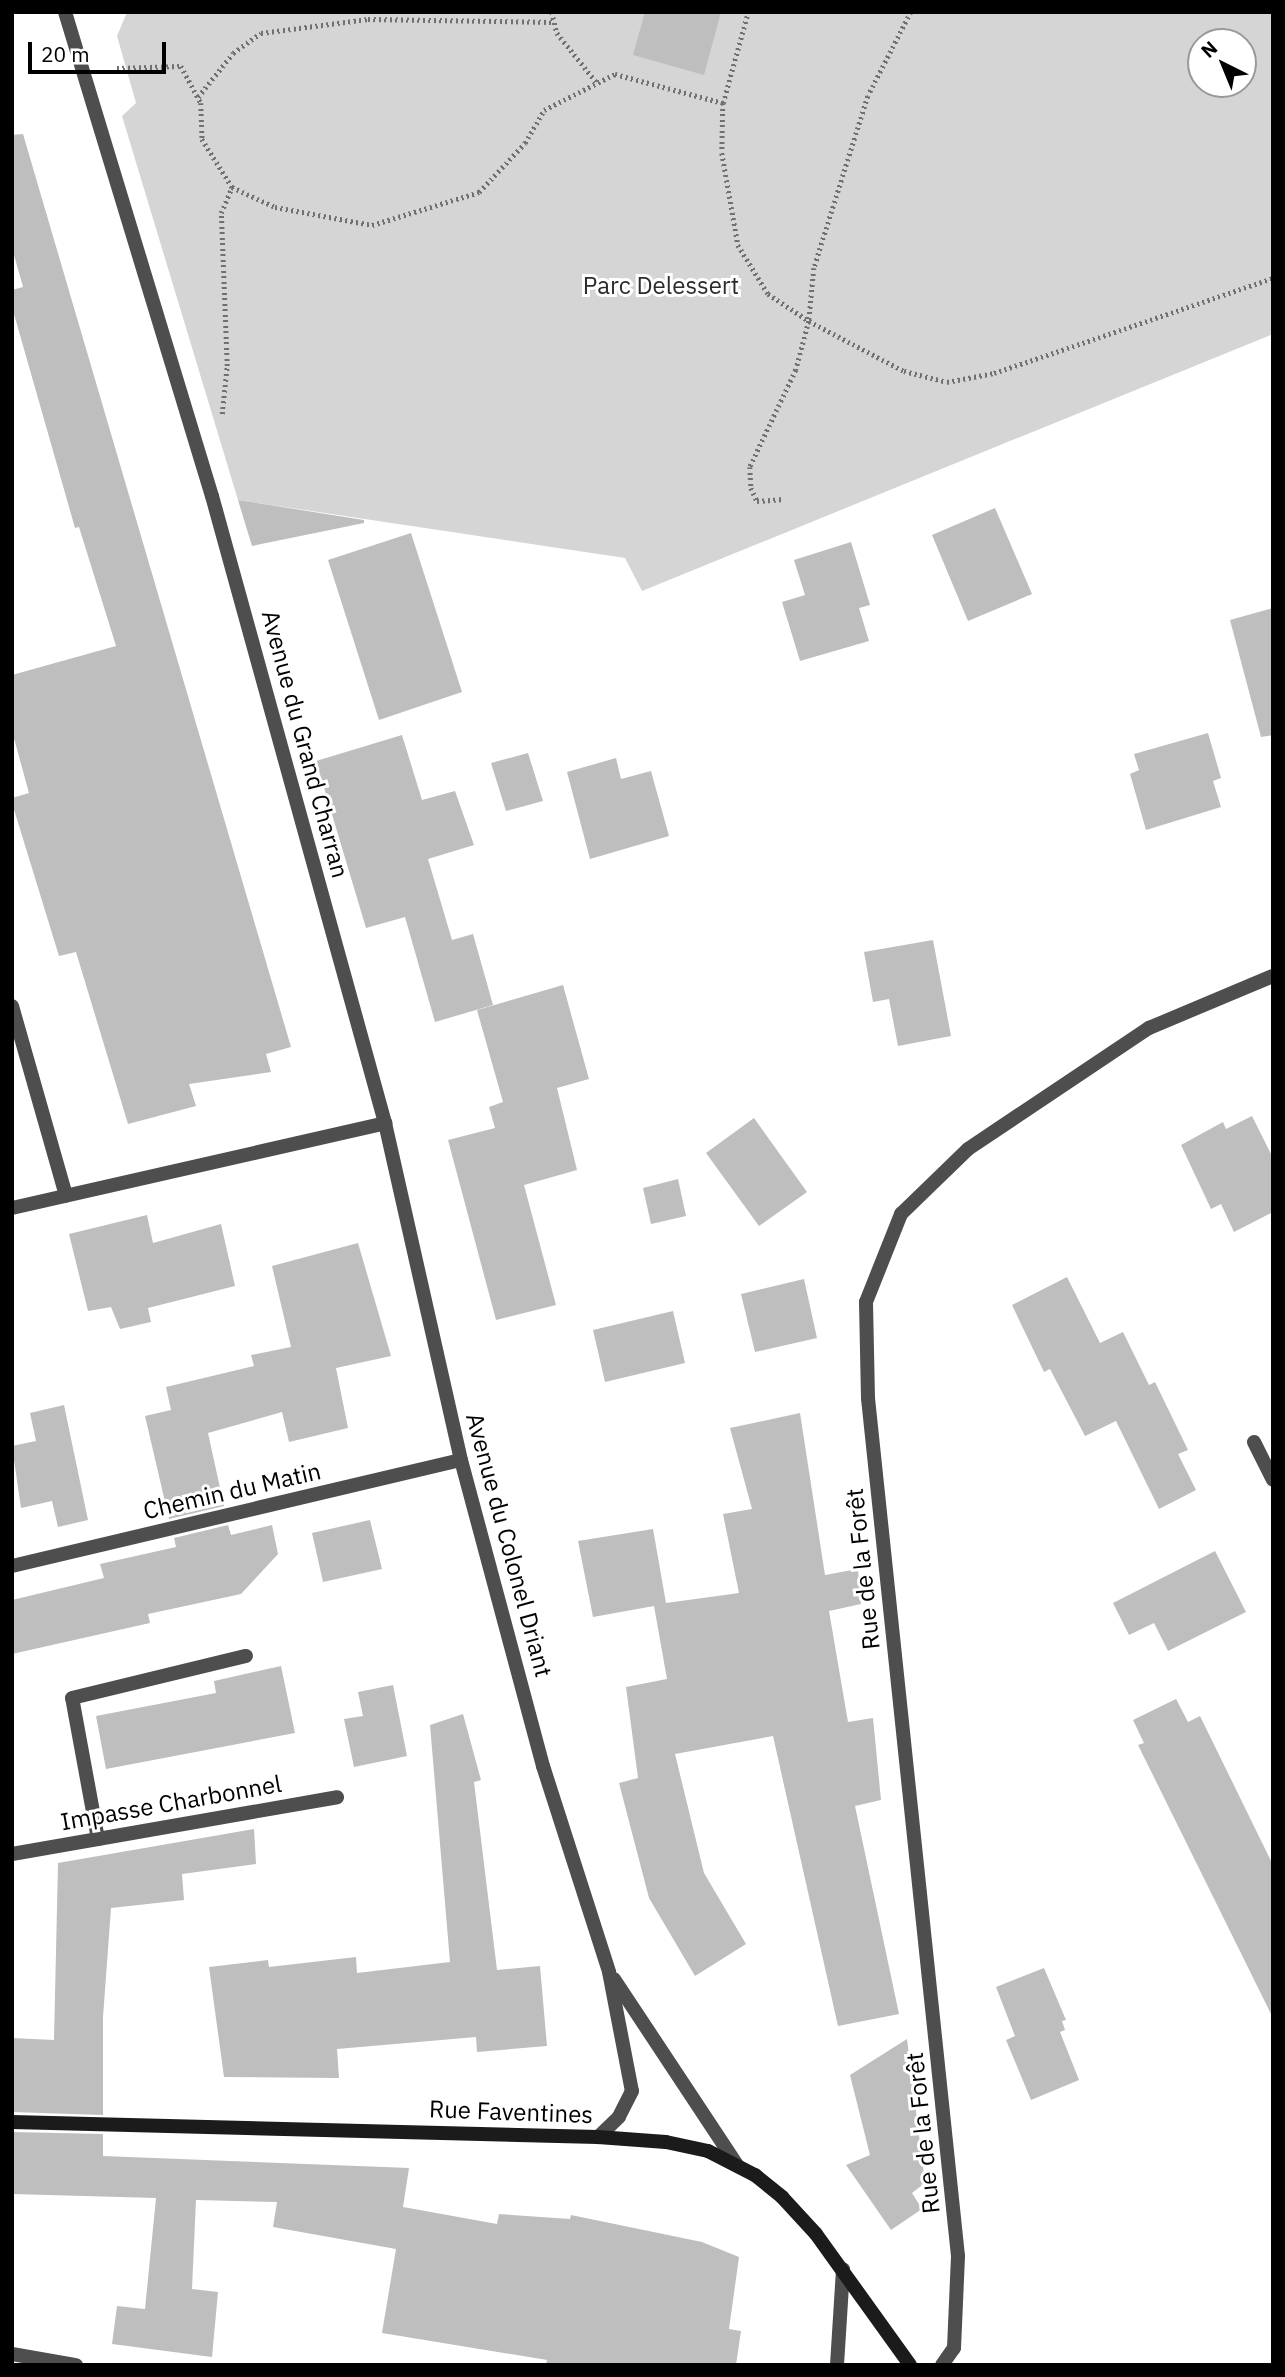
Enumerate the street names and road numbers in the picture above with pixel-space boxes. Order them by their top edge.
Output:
street label: Avenue du Grand Charran [255,607,355,881]
street label: Avenue du Colonel Driant [460,1410,558,1680]
street label: Chemin du Matin [140,1457,324,1525]
street label: Rue de la Forêt [840,1487,886,1651]
street label: Impasse Charbonnel [58,1769,284,1837]
street label: Rue de la Forêt [900,2051,946,2215]
street label: Rue Faventines [428,2095,594,2129]

